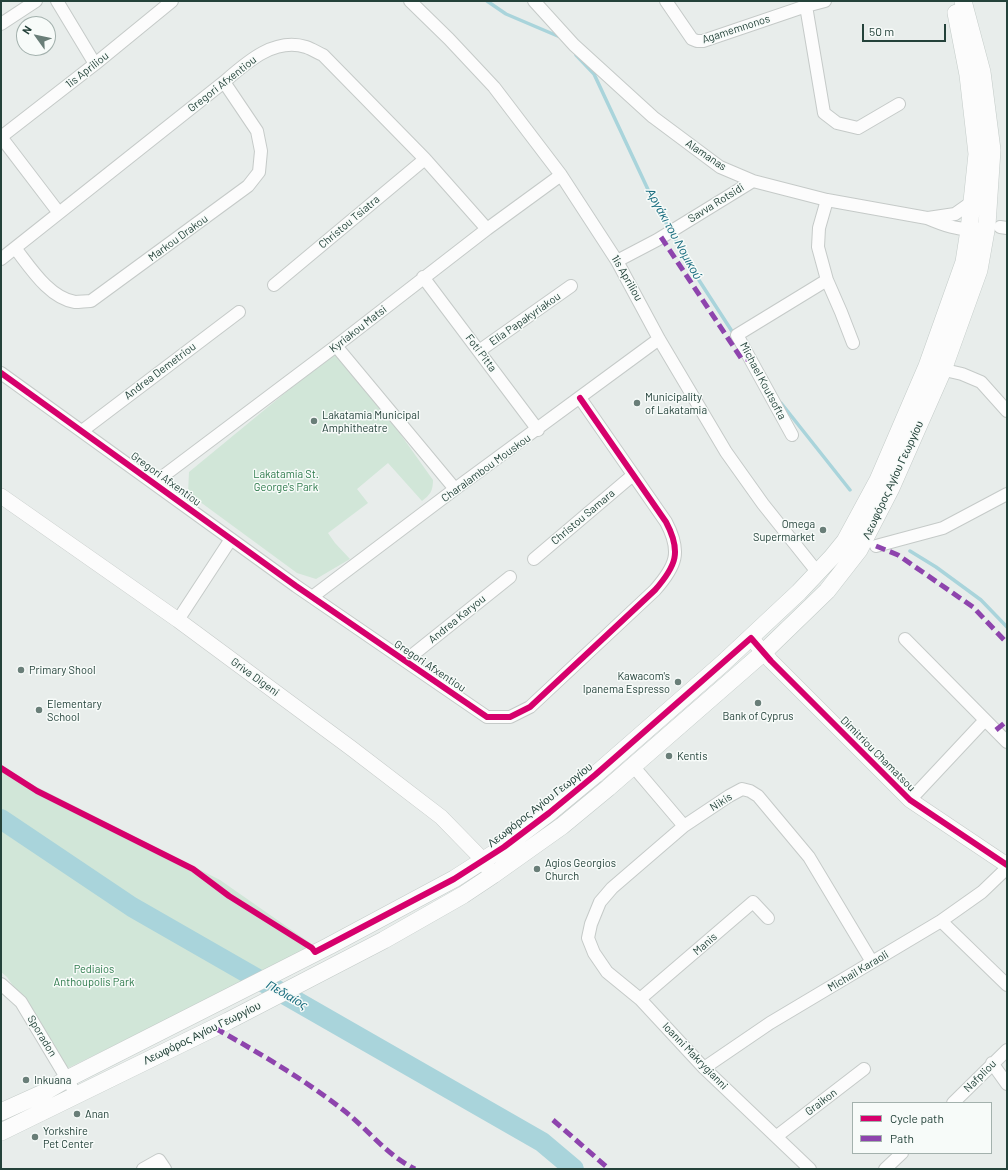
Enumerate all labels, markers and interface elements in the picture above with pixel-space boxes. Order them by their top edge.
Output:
street label: Agamemnonos [700,12,772,46]
north arrow [16,16,56,56]
scale bar [864,16,948,42]
text: N [19,23,34,36]
text: 50 m [869,24,894,38]
street label: 1is Apriliou [63,49,111,91]
street label: Gregori Afxentiou [185,53,259,115]
street label: Alamanas [683,137,729,173]
street label: Savva Rotsidi [686,181,746,225]
water label: Αργάκι του Νομικού [643,186,705,282]
street label: Christou Tsiatra [316,193,382,251]
street label: Markou Drakou [146,212,210,264]
street label: 1is Apriliou [609,253,645,303]
street label: Elia Papakyriakou [487,290,563,348]
street label: Kyriakou Matsi [327,303,389,355]
street label: Foti Pitta [463,332,499,374]
street label: Andrea Demetriou [122,340,198,402]
street label: Michael Koutsofta [737,340,789,422]
place label: Municipality of Lakatamia [645,390,707,416]
marker: Municipality of Lakatamia [632,398,642,408]
place label: Lakatamia Municipal Amphitheatre [322,408,419,434]
marker: Lakatamia Municipal Amphitheatre [309,416,319,426]
street label: Λεωφόρος Αγίου Γεωργίου [860,419,926,541]
street label: Charalambou Mouskou [439,431,533,505]
street label: Gregori Afxentiou [128,449,204,509]
park label: Lakatamia St. George's Park [253,467,319,493]
street label: Christou Samara [549,487,617,547]
place label: Omega Supermarket [753,517,815,543]
marker: Omega Supermarket [818,525,828,535]
street label: Andrea Karyou [426,592,488,646]
street label: Gregori Afxentiou [392,637,468,695]
street label: Griva Digeni [228,655,282,699]
place label: Primary Shool [29,663,95,677]
marker: Primary Shool [16,665,26,675]
place label: Kawacom's Ipanema Espresso [583,669,670,695]
marker: Kawacom's Ipanema Espresso [673,677,683,687]
place label: Elementary School [47,697,102,723]
marker: Bank of Cyprus [753,698,763,708]
marker: Elementary School [34,705,44,715]
place label: Bank of Cyprus [722,709,794,723]
street label: Dimitriou Chamatsou [838,714,918,794]
place label: Kentis [677,749,707,763]
marker: Kentis [664,751,674,761]
street label: Λεωφόρος Αγίου Γεωργίου [485,760,595,850]
street label: Nikis [707,790,735,814]
place label: Agios Georgios Church [545,856,616,882]
marker: Agios Georgios Church [532,864,542,874]
street label: Manis [690,930,720,958]
street label: Michail Karaoli [825,948,891,994]
park label: Pediaios Anthoupolis Park [54,962,134,988]
water label: Πεδιαίος [264,977,310,1013]
street label: Λεωφόρος Αγίου Γεωργίου [141,999,263,1067]
street label: Sporadon [25,1013,59,1059]
street label: Ioanni Makrygianni [660,1020,730,1092]
street label: Nafpliou [961,1057,999,1095]
place label: Inkuana [34,1073,71,1087]
marker: Inkuana [21,1075,31,1085]
street label: Graikon [803,1086,839,1118]
legend [852,1102,992,1154]
place label: Anan [85,1107,109,1121]
marker: Anan [72,1109,82,1119]
text: Cycle path [890,1111,944,1125]
place label: Yorkshire Pet Center [43,1124,93,1150]
text: Path [890,1131,914,1145]
marker: Yorkshire Pet Center [30,1132,40,1142]

